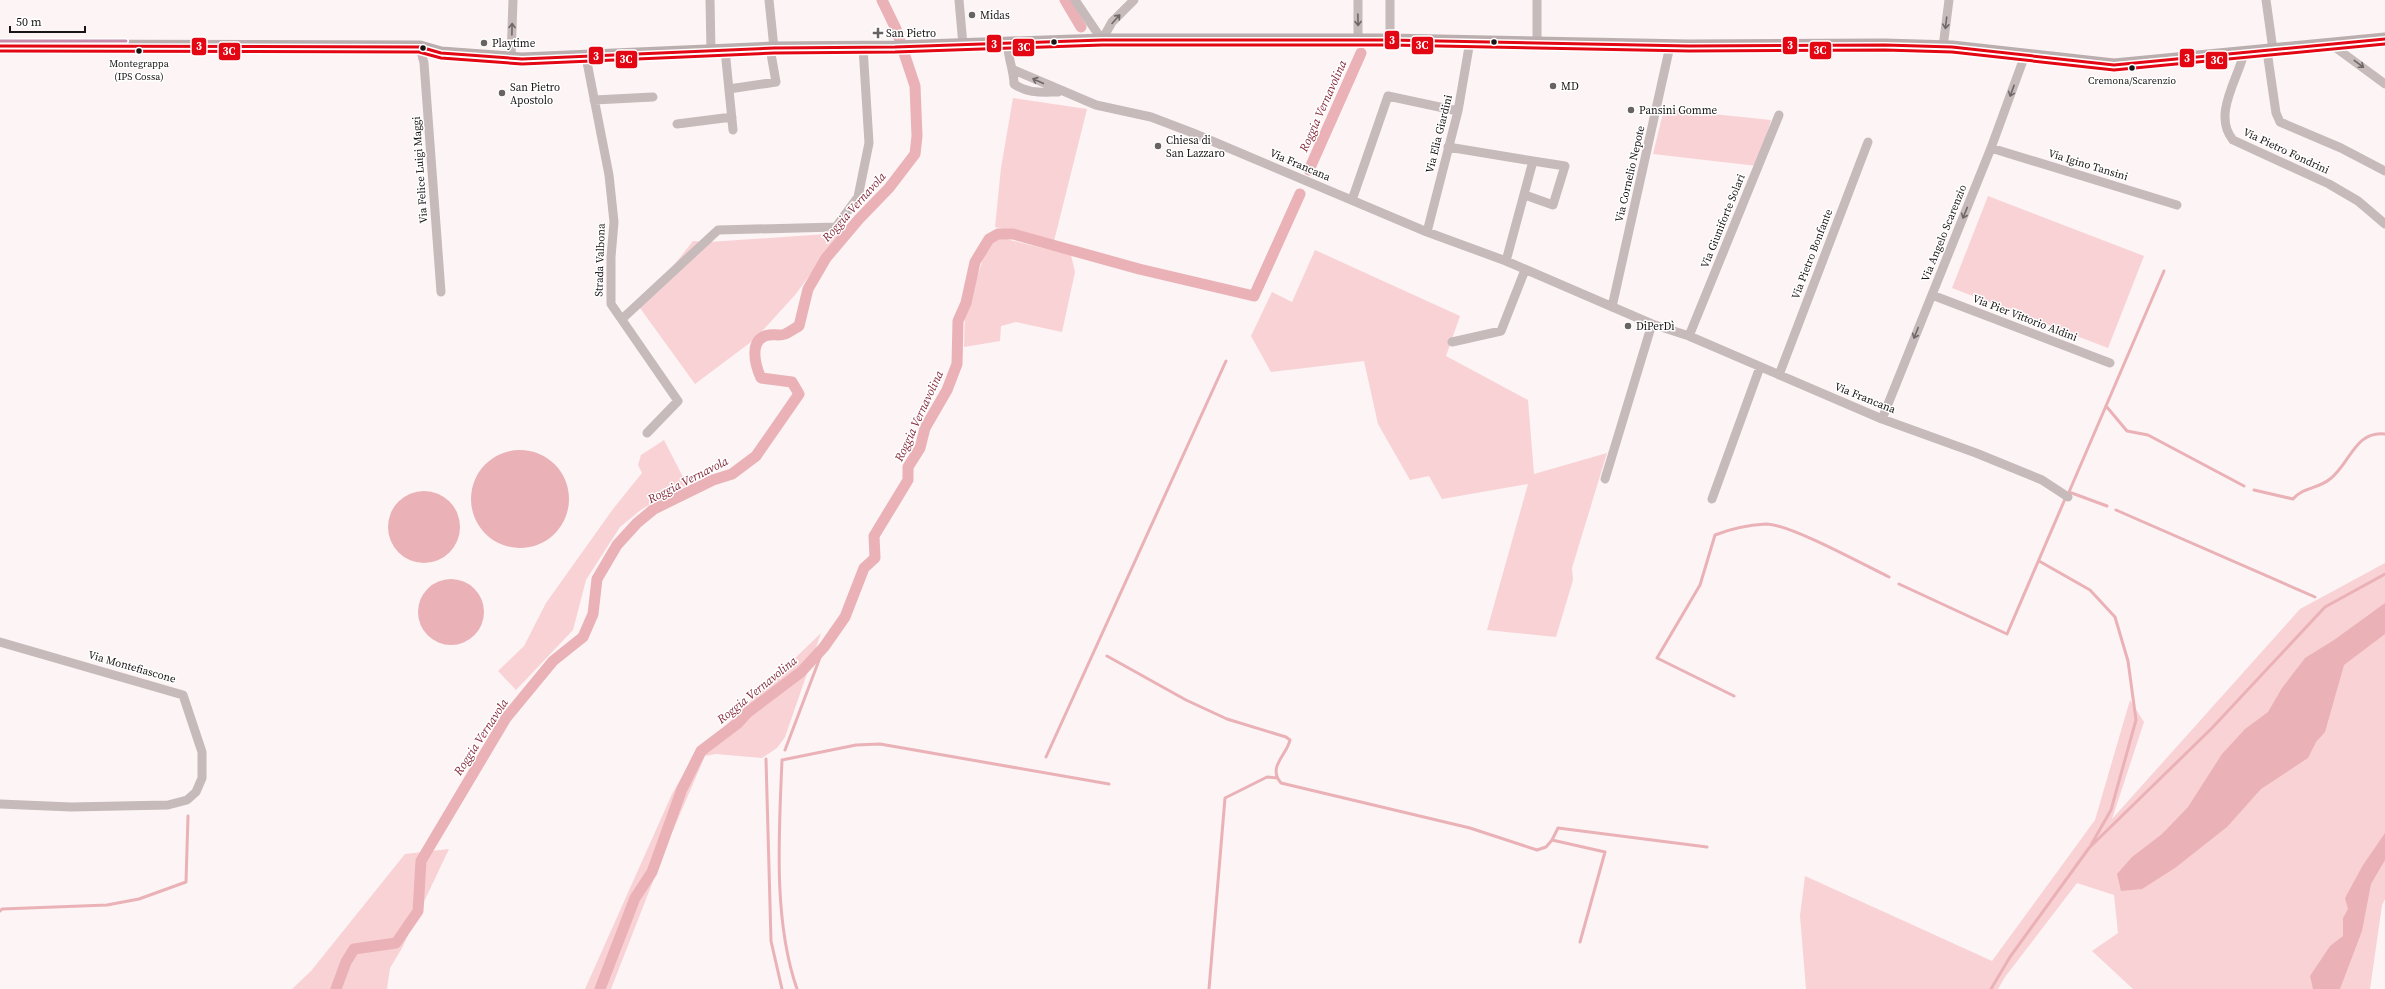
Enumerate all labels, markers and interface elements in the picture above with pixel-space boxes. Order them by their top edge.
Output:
scale bar [10,8,85,34]
place label: Midas [980,8,1010,23]
marker: Midas [967,10,977,20]
one-way arrow [1354,13,1362,26]
text: 50 m [16,14,42,30]
one-way arrow [1111,14,1121,24]
one-way arrow [1942,17,1950,30]
one-way arrow [508,23,516,36]
place label: San Pietro [886,26,936,41]
marker: San Pietro [873,28,883,38]
line badge: 3 [1384,30,1400,50]
text: 3 [1389,33,1395,48]
line badge: 3 [986,34,1002,53]
place label: Playtime [492,36,536,51]
line badge: 3C [1411,36,1434,55]
line badge: 3 [1782,36,1798,55]
line badge: 3 [191,37,207,56]
text: 3 [991,37,997,52]
unlabelled marker [1049,37,1059,47]
unlabelled marker [1489,37,1499,47]
marker: Playtime [479,38,489,48]
line badge: 3C [1012,38,1035,57]
text: 3C [1416,38,1429,53]
text: 3 [1787,38,1793,53]
text: 3 [196,39,202,54]
text: 3C [1018,40,1031,55]
line badge: 3C [1809,41,1832,60]
line badge: 3C [218,42,241,61]
unlabelled marker [418,43,428,53]
text: 3C [1814,43,1827,58]
text: 3C [223,44,236,59]
marker: Montegrappa (IPS Cossa) [134,46,144,56]
line badge: 3 [588,46,604,65]
line badge: 3 [2179,48,2195,68]
text: 3 [593,49,599,64]
line badge: 3C [615,50,638,69]
text: 3 [2184,51,2190,66]
line badge: 3C [2205,51,2228,70]
text: 3C [620,52,633,67]
text: 3C [2211,53,2224,68]
place label: Montegrappa (IPS Cossa) [109,57,170,83]
water label: Roggia Vernavolina [1295,57,1351,155]
one-way arrow [2353,60,2364,69]
marker: Cremona/Scarenzio [2127,63,2137,73]
place label: Cremona/Scarenzio [2088,74,2176,87]
one-way arrow [1033,77,1045,84]
place label: MD [1561,79,1579,94]
place label: San Pietro Apostolo [510,80,560,108]
marker: MD [1548,81,1558,91]
one-way arrow [2007,85,2015,97]
marker: San Pietro Apostolo [497,88,507,98]
street label: Via Elia Giardini [1422,93,1456,175]
place label: Pansini Gomme [1639,103,1718,118]
marker: Pansini Gomme [1626,105,1636,115]
street label: Via Felice Luigi Maggi [409,116,431,224]
street label: Via Cornelio Nepote [1612,124,1648,224]
street label: Via Pietro Fondrini [2240,124,2332,178]
place label: Chiesa di San Lazzaro [1166,133,1225,161]
marker: Chiesa di San Lazzaro [1153,141,1163,151]
street label: Via Francana [1267,145,1333,185]
street label: Via Igino Tansini [2046,146,2130,184]
water label: Roggia Vernavola [818,168,890,246]
street label: Via Giuniforte Solari [1697,172,1749,270]
street label: Via Angelo Scarenzio [1918,182,1970,284]
street label: Via Pietro Bonfante [1788,206,1836,301]
one-way arrow [1961,206,1968,218]
street label: Strada Valbona [591,223,609,297]
street label: Via Pier Vittorio Aldini [1970,291,2080,345]
place label: DiPerDì [1636,319,1674,334]
marker: DiPerDì [1623,321,1633,331]
one-way arrow [1912,327,1920,339]
water label: Roggia Vernavolina [890,367,947,465]
street label: Via Francana [1832,379,1898,417]
water label: Roggia Vernavola [644,453,732,508]
street label: Via Montefiascone [86,647,178,687]
water label: Roggia Vernavolina [713,652,801,728]
water label: Roggia Vernavola [450,695,512,779]

